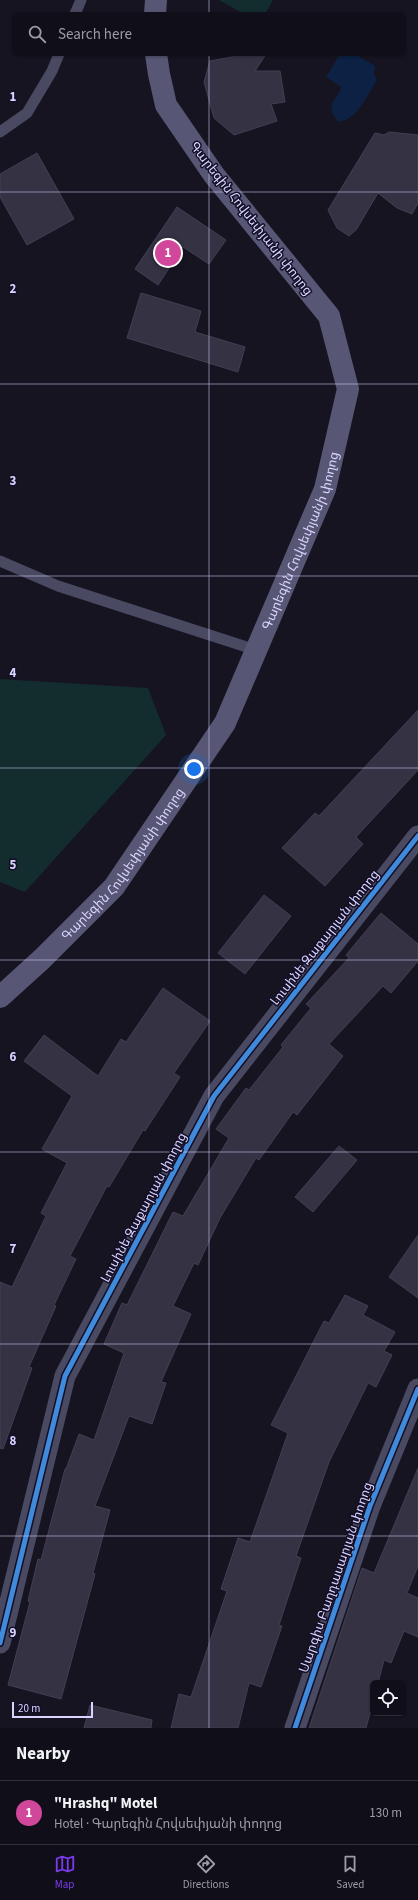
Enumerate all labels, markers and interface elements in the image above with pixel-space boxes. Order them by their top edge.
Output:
search box [12,12,406,56]
icon: search [26,23,48,45]
text: Search here [58,24,132,45]
text: 1 [10,88,17,106]
street label: Գարեգին Հովսեփյանի փողոց [186,138,317,299]
pin: 1 [155,238,181,268]
text: 2 [10,280,17,298]
street label: Գարեգին Հովսեփյանի փողոց [258,450,343,633]
text: 3 [10,472,17,490]
text: 4 [10,664,17,682]
your location [184,759,204,779]
street label: Գարեգին Հովսեփյանի փողոց [58,784,189,945]
text: 5 [10,856,17,874]
street label: Լուսինե Զաքարյան փողոց [266,866,383,1009]
text: 6 [10,1048,17,1066]
street label: Լուսինե Զաքարյան փողոց [97,1129,191,1286]
text: 7 [10,1240,17,1258]
text: 8 [10,1432,17,1450]
street label: Սարգիս Բաղդասարյան փողոց [295,1480,377,1675]
text: 9 [10,1624,17,1642]
map controls [370,1680,406,1716]
button: locate [370,1680,406,1716]
scale bar [12,1700,93,1719]
text: 20 m [18,1701,40,1716]
text: Nearby [16,1742,70,1766]
text: "Hrashq" Motel [54,1793,157,1814]
text: 1 [26,1804,32,1822]
text: 130 m [369,1804,402,1822]
text: Hotel · Գարեգին Հովսեփյանի փողոց [54,1815,282,1833]
tab: Map [54,1853,76,1892]
tab: Directions [183,1853,229,1892]
tab: Saved [336,1853,364,1892]

